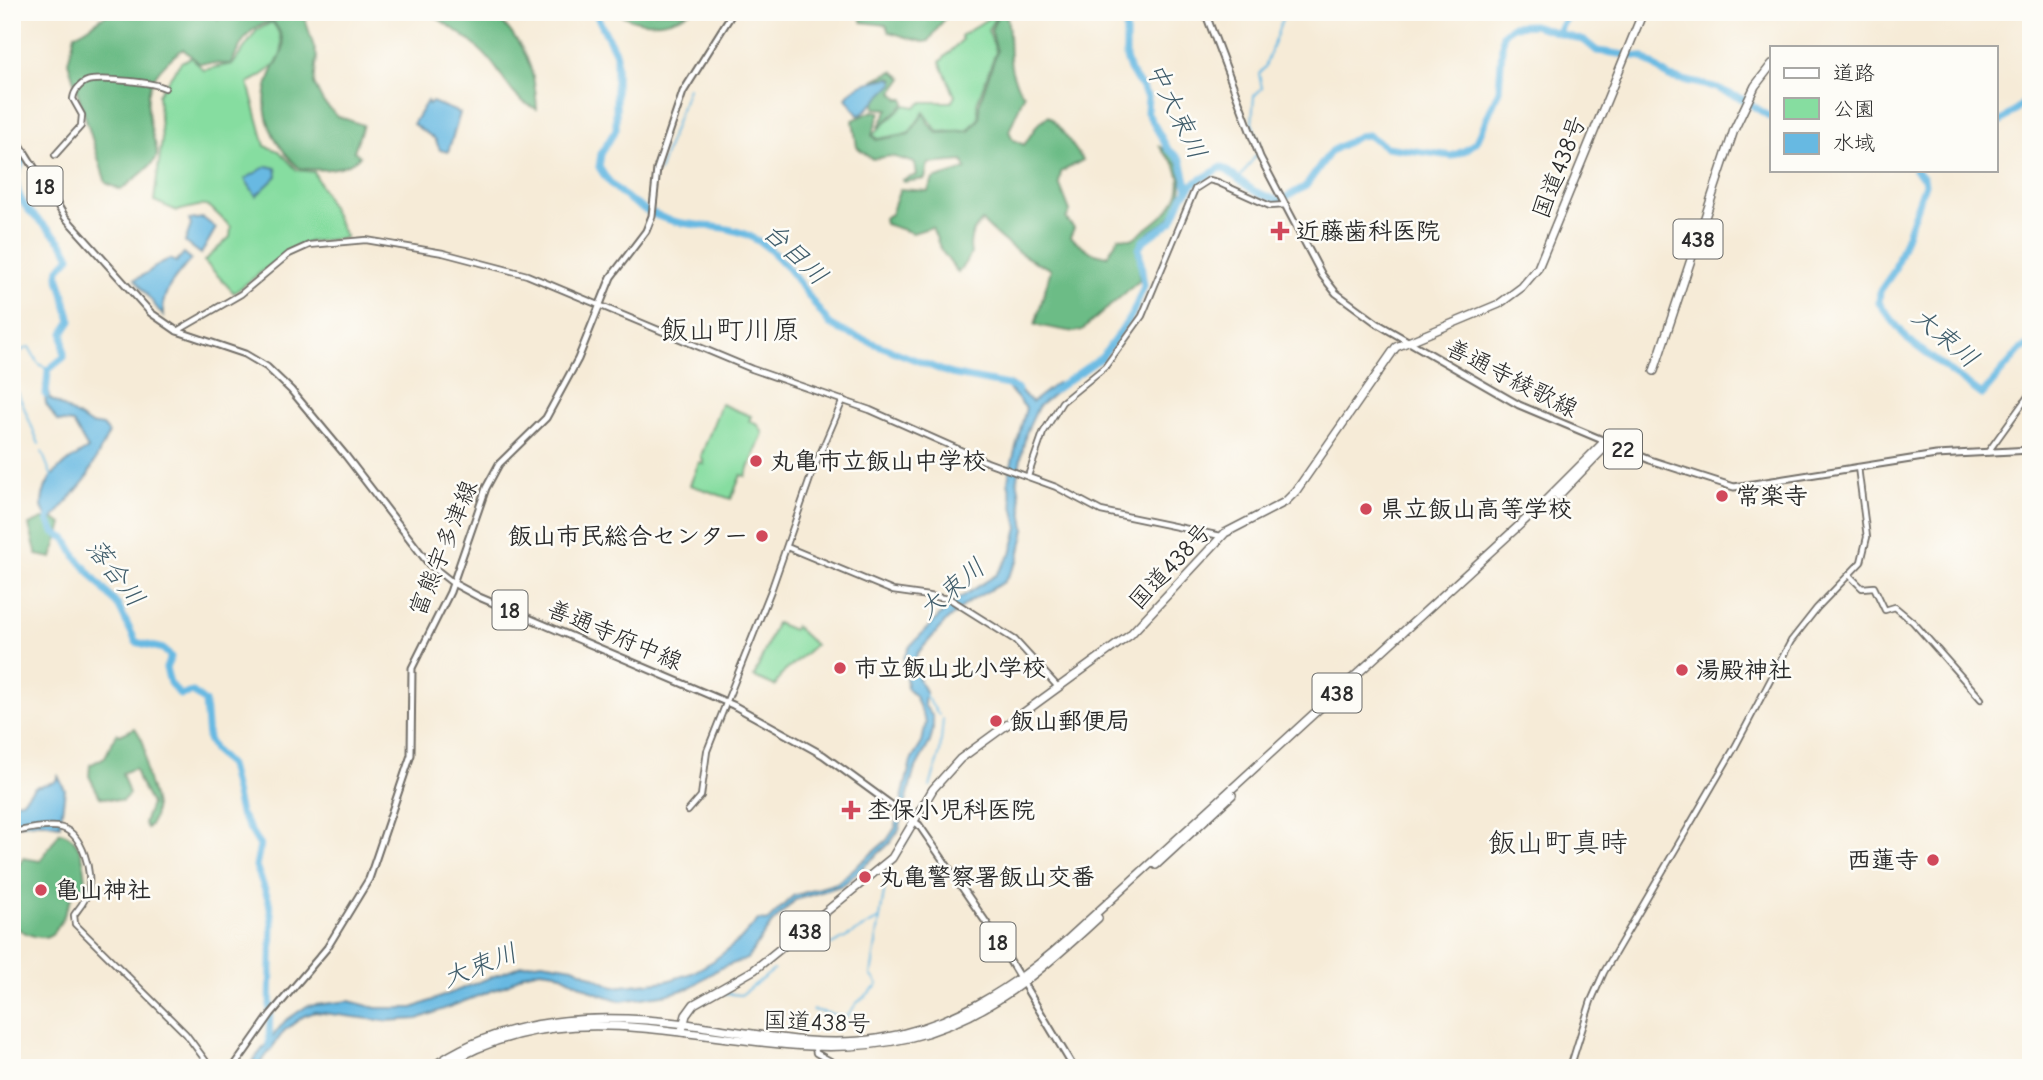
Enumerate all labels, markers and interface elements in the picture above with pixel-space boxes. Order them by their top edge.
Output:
legend [1770,46,1997,172]
water label: 中大束川 [1140,58,1212,164]
text: 道路 [1833,61,1875,85]
text: 公園 [1833,97,1875,121]
street label: 国道438号 [1527,112,1591,222]
text: 水域 [1833,131,1875,155]
road number: 18 [28,167,62,206]
water label: 台目川 [757,216,833,292]
place label: 近藤歯科医院 [1296,217,1440,245]
road number: 438 [1674,220,1722,258]
marker: 近藤歯科医院 [1270,221,1290,241]
water label: 大束川 [1905,301,1985,375]
district label: 飯山町川原 [660,314,800,346]
street label: 善通寺綾歌線 [1441,333,1583,423]
road number: 22 [1604,430,1642,468]
place label: 丸亀市立飯山中学校 [770,447,986,475]
marker: 丸亀市立飯山中学校 [748,453,764,469]
street label: 富熊宇多津線 [403,476,483,620]
place label: 常楽寺 [1736,482,1808,510]
marker: 常楽寺 [1714,488,1730,504]
place label: 県立飯山高等学校 [1380,495,1572,523]
marker: 県立飯山高等学校 [1358,501,1374,517]
street label: 国道438号 [1123,517,1217,615]
place label: 飯山市民総合センター [508,522,748,550]
marker: 飯山市民総合センター [754,528,770,544]
water label: 落合川 [80,533,150,613]
water label: 大束川 [912,552,992,626]
road number: 18 [492,590,528,630]
street label: 善通寺府中線 [543,594,687,676]
place label: 市立飯山北小学校 [854,654,1046,682]
place label: 湯殿神社 [1696,656,1792,684]
marker: 市立飯山北小学校 [832,660,848,676]
marker: 湯殿神社 [1674,662,1690,678]
road number: 438 [1312,674,1362,712]
place label: 飯山郵便局 [1010,707,1130,735]
marker: 飯山郵便局 [988,713,1004,729]
place label: 杢保小児科医院 [867,796,1035,824]
marker: 杢保小児科医院 [841,800,861,820]
district label: 飯山町真時 [1488,827,1628,859]
place label: 西蓮寺 [1847,846,1919,874]
marker: 西蓮寺 [1925,852,1941,868]
place label: 丸亀警察署飯山交番 [879,863,1095,891]
marker: 丸亀警察署飯山交番 [857,869,873,885]
place label: 亀山神社 [55,876,151,904]
marker: 亀山神社 [33,882,49,898]
road number: 438 [780,912,830,950]
road number: 18 [981,923,1016,962]
water label: 大束川 [438,938,522,994]
street label: 国道438号 [762,1006,872,1038]

